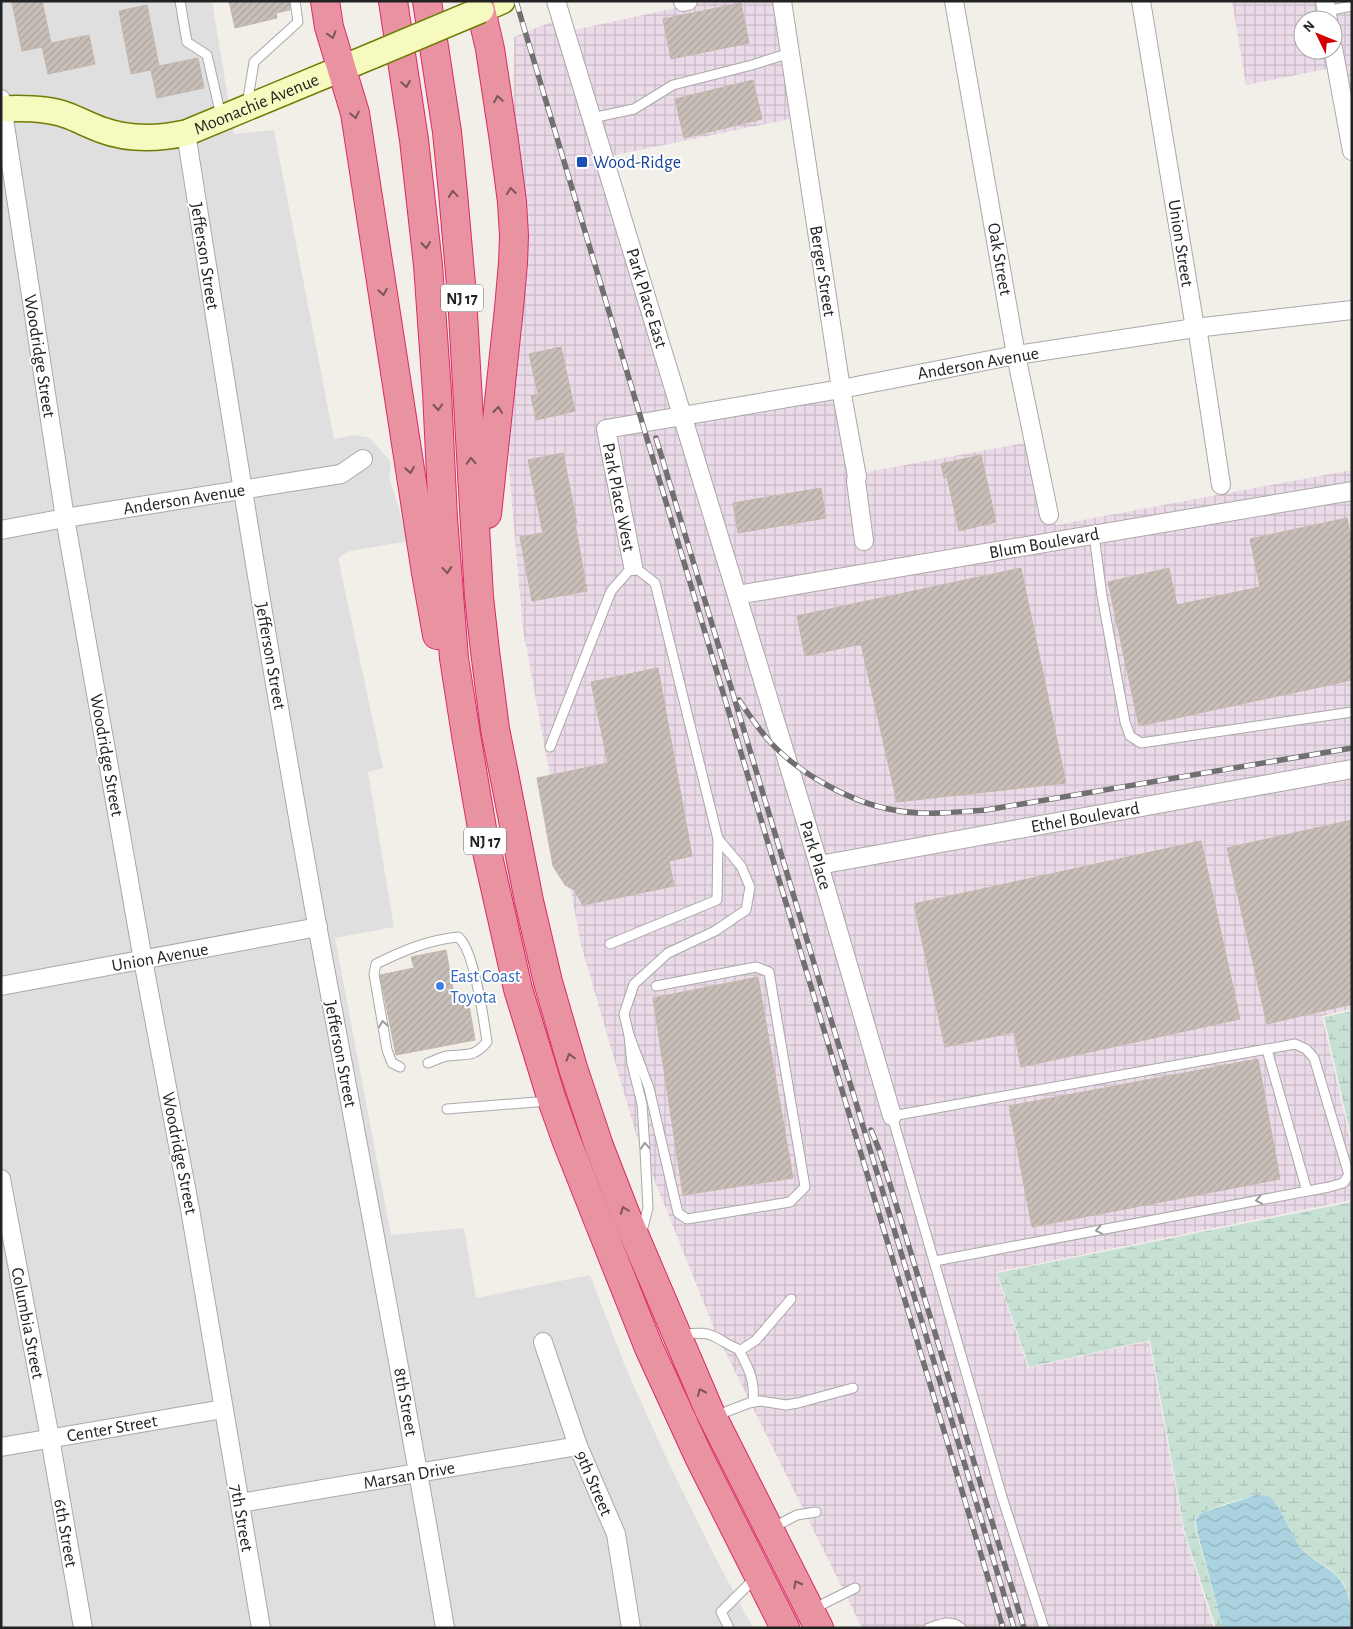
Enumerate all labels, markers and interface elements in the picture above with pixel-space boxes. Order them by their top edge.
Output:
north arrow [1293,10,1343,60]
text: N [1301,18,1318,35]
one-way arrow [326,30,336,38]
street label: Moonachie Avenue [192,71,322,139]
one-way arrow [400,80,411,88]
one-way arrow [493,95,503,103]
one-way arrow [349,110,360,119]
place label: Wood-Ridge [593,154,681,172]
marker: Wood-Ridge [575,155,589,169]
one-way arrow [506,187,517,195]
one-way arrow [448,190,459,198]
street label: Union Street [1164,198,1196,288]
street label: Jefferson Street [187,201,221,311]
street label: Oak Street [984,222,1014,297]
street label: Berger Street [806,224,838,318]
one-way arrow [420,242,431,250]
street label: Park Place East [622,246,670,351]
road number: NJ 17 [441,284,483,312]
one-way arrow [377,288,387,297]
street label: Woodridge Street [20,293,58,419]
street label: Anderson Avenue [916,344,1040,384]
one-way arrow [432,404,443,412]
one-way arrow [492,405,503,413]
street label: Park Place West [599,441,637,553]
one-way arrow [466,457,477,465]
one-way arrow [404,467,415,475]
street label: Anderson Avenue [122,481,246,518]
street label: Blum Boulevard [988,525,1101,563]
one-way arrow [441,566,452,574]
street label: Jefferson Street [252,601,288,711]
street label: Woodridge Street [86,692,126,818]
street label: Ethel Boulevard [1029,800,1141,836]
street label: Park Place [796,819,834,892]
road number: NJ 17 [464,828,506,854]
street label: Union Avenue [110,941,210,975]
place label: East Coast Toyota [450,968,521,1007]
marker: East Coast Toyota [434,980,446,992]
street label: Jefferson Street [321,999,359,1109]
one-way arrow [378,1020,389,1028]
one-way arrow [565,1053,575,1062]
street label: Woodridge Street [158,1091,200,1216]
one-way arrow [639,1142,650,1150]
one-way arrow [1255,1195,1264,1205]
one-way arrow [620,1206,630,1215]
one-way arrow [1095,1224,1104,1235]
street label: Columbia Street [7,1266,47,1381]
street label: 8th Street [390,1367,420,1438]
one-way arrow [697,1388,708,1397]
street label: Center Street [66,1412,159,1446]
street label: 9th Street [571,1448,615,1519]
street label: Marsan Drive [362,1459,456,1493]
street label: 7th Street [226,1483,256,1553]
street label: 6th Street [50,1498,80,1569]
one-way arrow [793,1580,803,1589]

